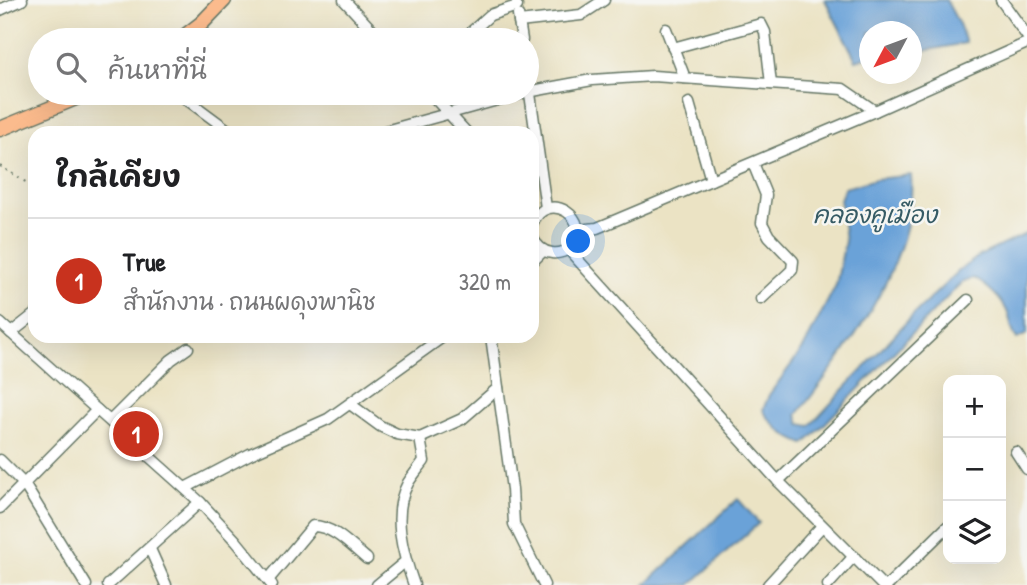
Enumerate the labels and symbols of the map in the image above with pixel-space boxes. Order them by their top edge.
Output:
north arrow [859,21,922,84]
water label: คลองคูเมือง [813,198,939,233]
your location [561,224,595,258]
pin: 1 [113,408,159,460]

